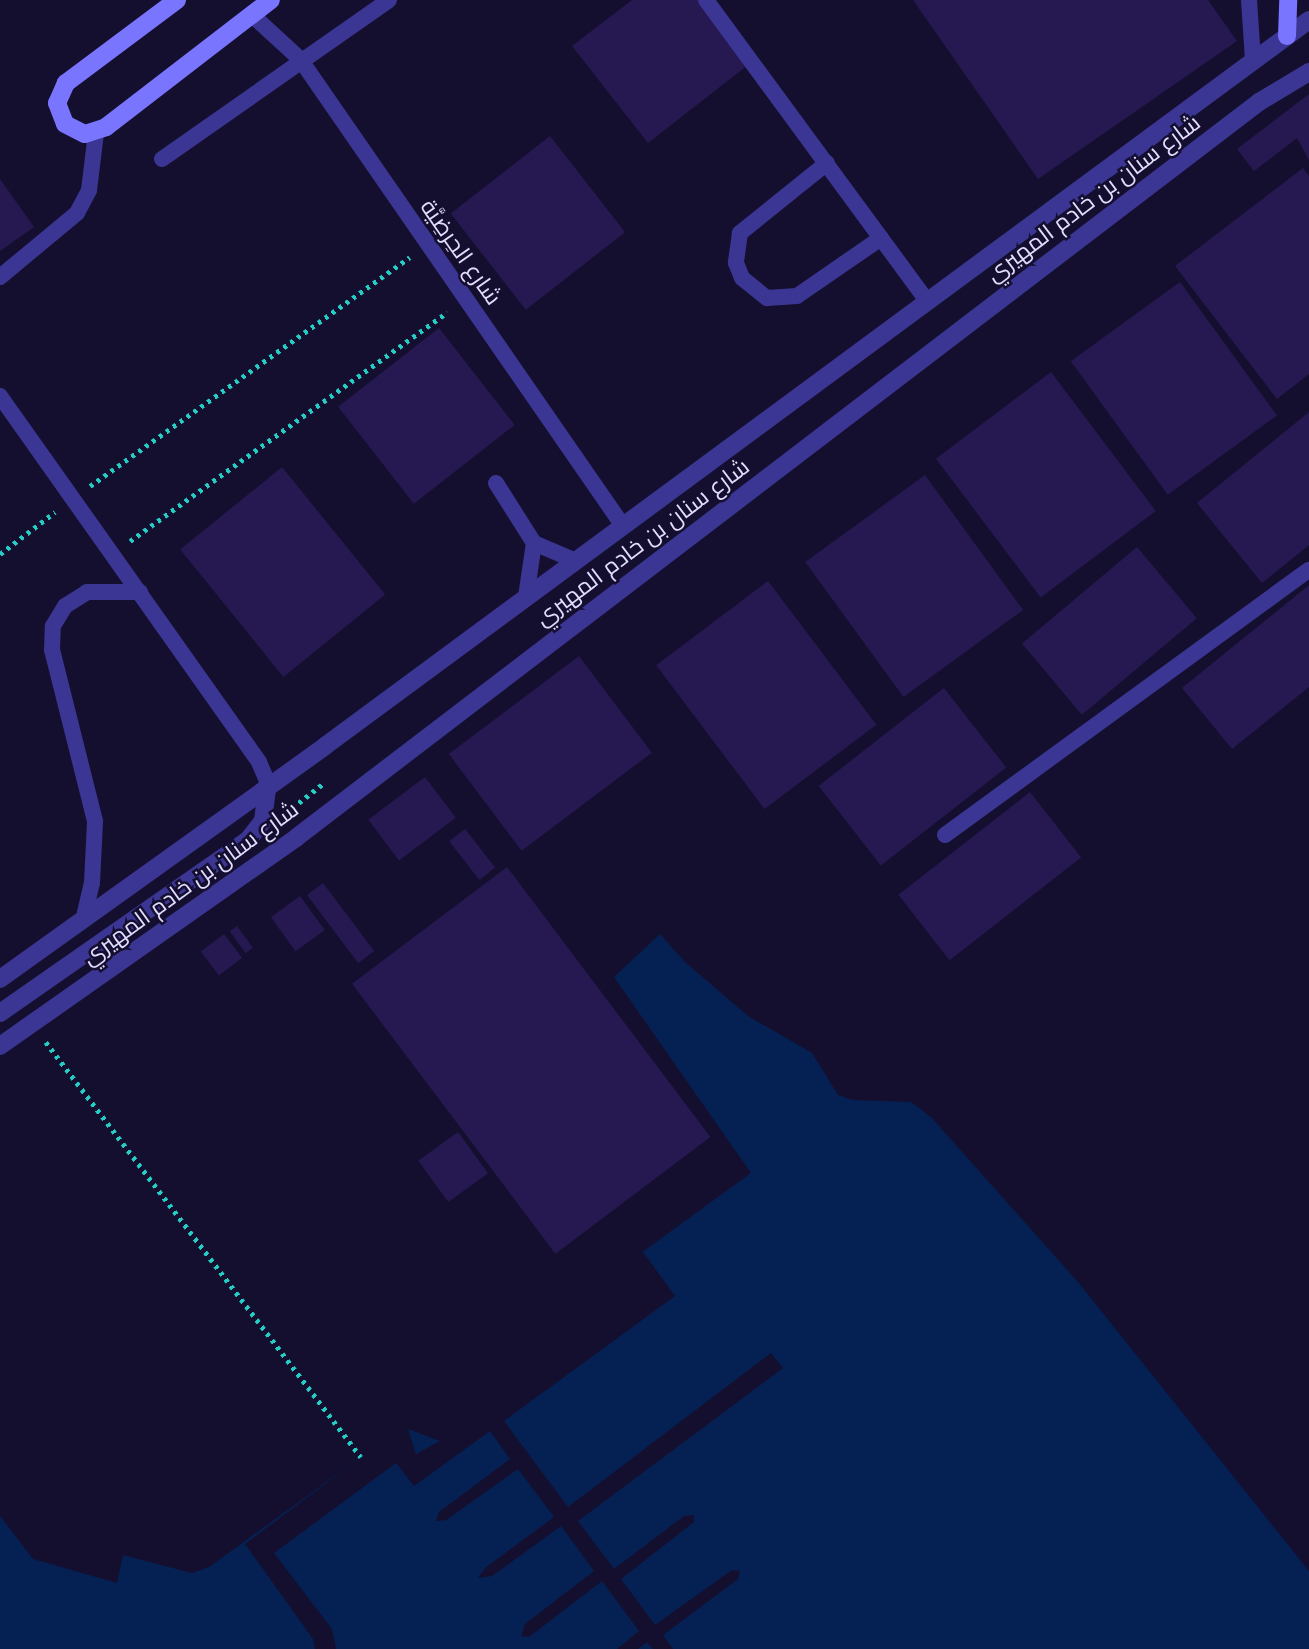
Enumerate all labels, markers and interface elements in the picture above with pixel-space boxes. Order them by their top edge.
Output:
street label: شارع سنان بن خادم المهيري [981,108,1205,288]
street label: شارع الحِرضِيَّة [415,194,507,310]
street label: شارع سنان بن خادم المهيري [530,452,754,632]
street label: شارع سنان بن خادم المهيري [76,795,304,971]

